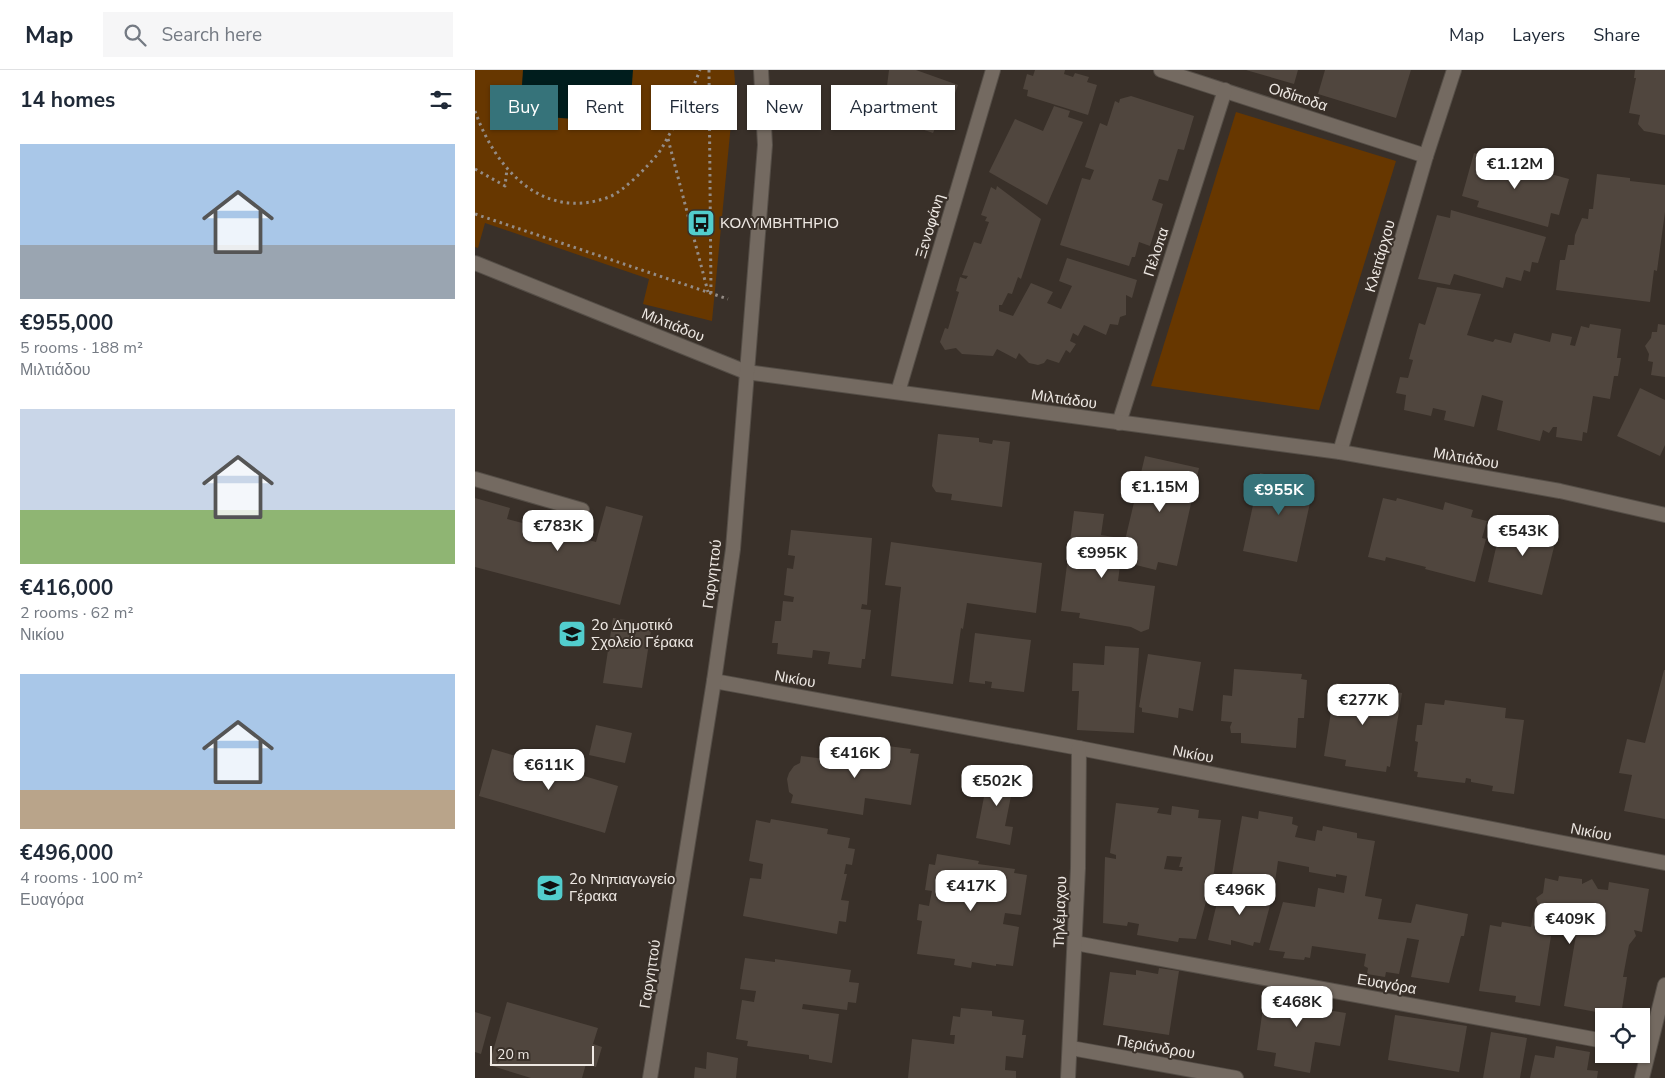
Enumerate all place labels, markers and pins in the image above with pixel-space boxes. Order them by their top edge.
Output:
pin: €1.12M [1474,148,1556,190]
bus stop icon: ΚΟΛΥΜΒΗΤΗΡΙΟ [686,208,716,238]
place label: ΚΟΛΥΜΒΗΤΗΡΙΟ [720,213,839,233]
pin: €1.15M [1119,470,1201,513]
pin: €955K [1244,474,1314,516]
pin: €783K [523,510,593,552]
pin: €543K [1488,514,1558,557]
pin: €995K [1067,536,1137,579]
place label: 2ο Δημοτικό Σχολείο Γέρακα [591,615,694,652]
school or university icon: 2ο Δημοτικό Σχολείο Γέρακα [557,619,587,649]
pin: €277K [1328,684,1398,726]
pin: €416K [820,736,890,779]
pin: €611K [514,748,584,791]
pin: €502K [962,764,1032,807]
place label: 2ο Νηπιαγωγείο Γέρακα [569,869,675,906]
pin: €417K [936,870,1006,912]
school or university icon: 2ο Νηπιαγωγείο Γέρακα [535,873,565,903]
pin: €496K [1205,874,1275,916]
pin: €409K [1535,902,1605,945]
pin: €468K [1262,986,1332,1028]

